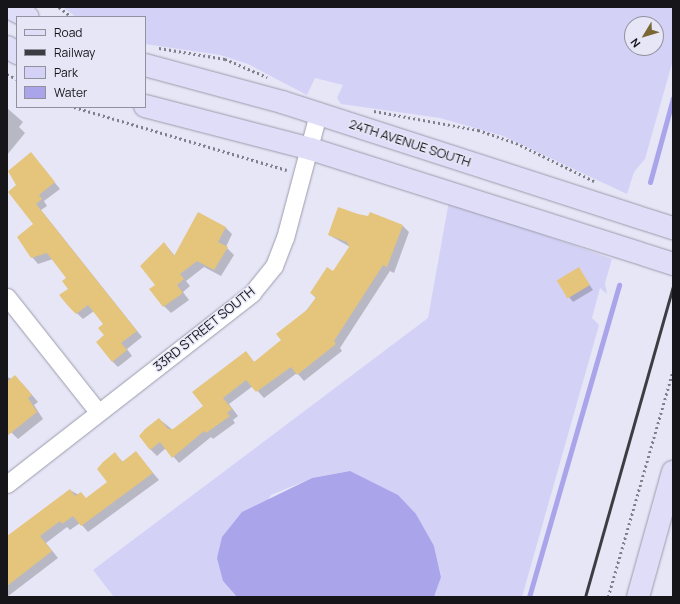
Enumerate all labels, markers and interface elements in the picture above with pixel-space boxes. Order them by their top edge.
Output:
legend [16,16,146,108]
north arrow [624,16,664,56]
text: Road [54,24,82,41]
text: N [627,35,643,51]
text: Railway [54,44,95,61]
text: Park [54,64,78,81]
text: Water [54,84,87,101]
street label: 24TH AVENUE SOUTH [347,116,473,170]
street label: 33RD STREET SOUTH [150,283,258,375]

